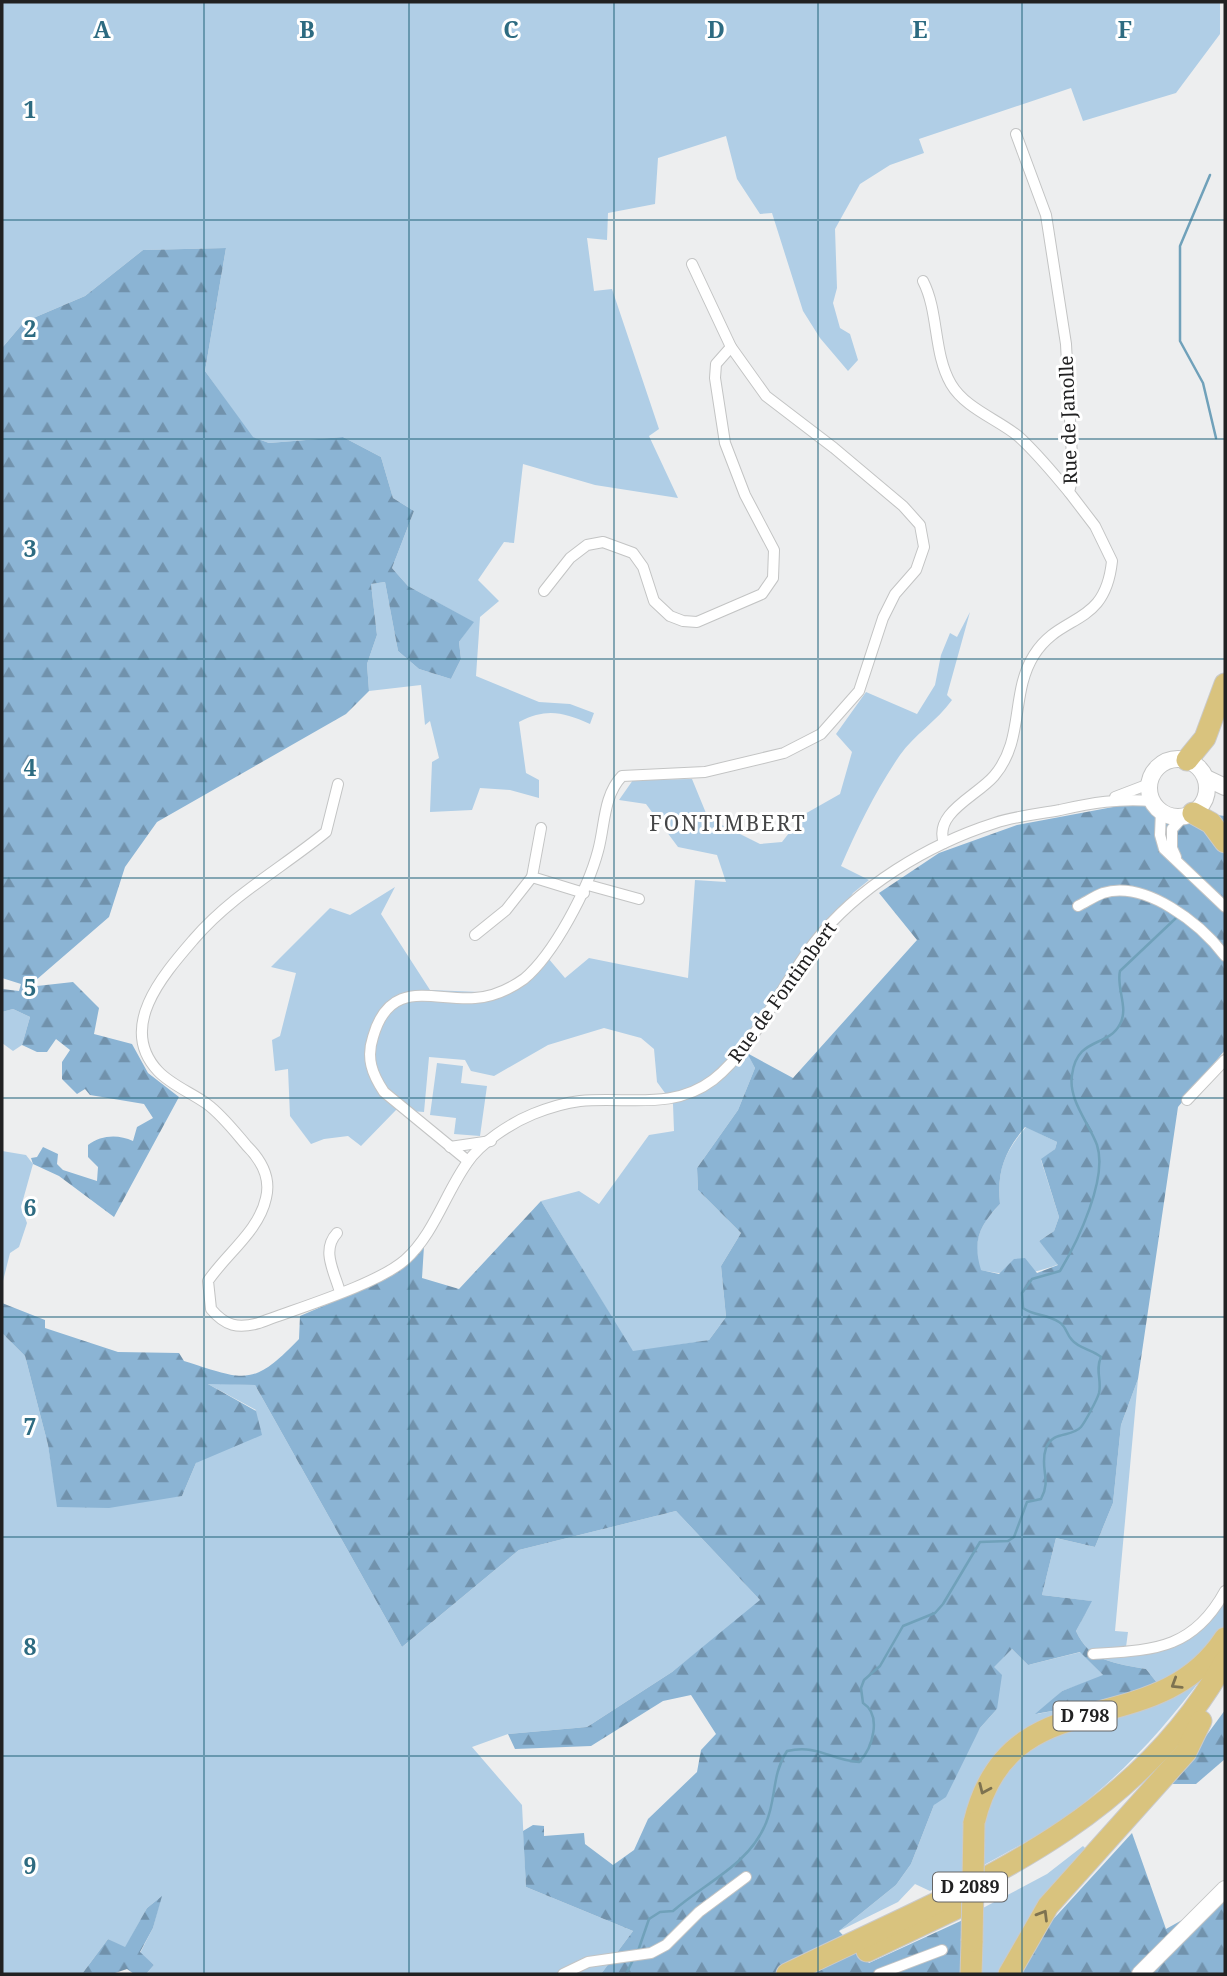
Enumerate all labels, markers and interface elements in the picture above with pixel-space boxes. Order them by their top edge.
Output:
text: A [93,13,111,45]
text: B [299,13,315,45]
text: C [503,13,519,45]
text: D [707,13,725,45]
text: E [912,13,928,45]
text: F [1118,13,1132,45]
text: 1 [24,93,37,125]
text: 2 [24,312,37,344]
street label: Rue de Janolle [1053,355,1083,485]
text: 3 [24,532,37,564]
text: 4 [24,751,37,783]
district label: FONTIMBERT [649,809,807,837]
street label: Rue de Fontimbert [722,916,842,1068]
text: 5 [24,971,37,1003]
text: 6 [24,1191,37,1223]
text: 7 [24,1410,37,1442]
text: 8 [24,1630,37,1662]
one-way arrow [1171,1676,1184,1689]
road number: D 798 [1054,1702,1116,1730]
one-way arrow [978,1782,992,1794]
text: 9 [24,1849,37,1881]
road number: D 2089 [933,1872,1007,1901]
one-way arrow [1035,1909,1048,1922]

